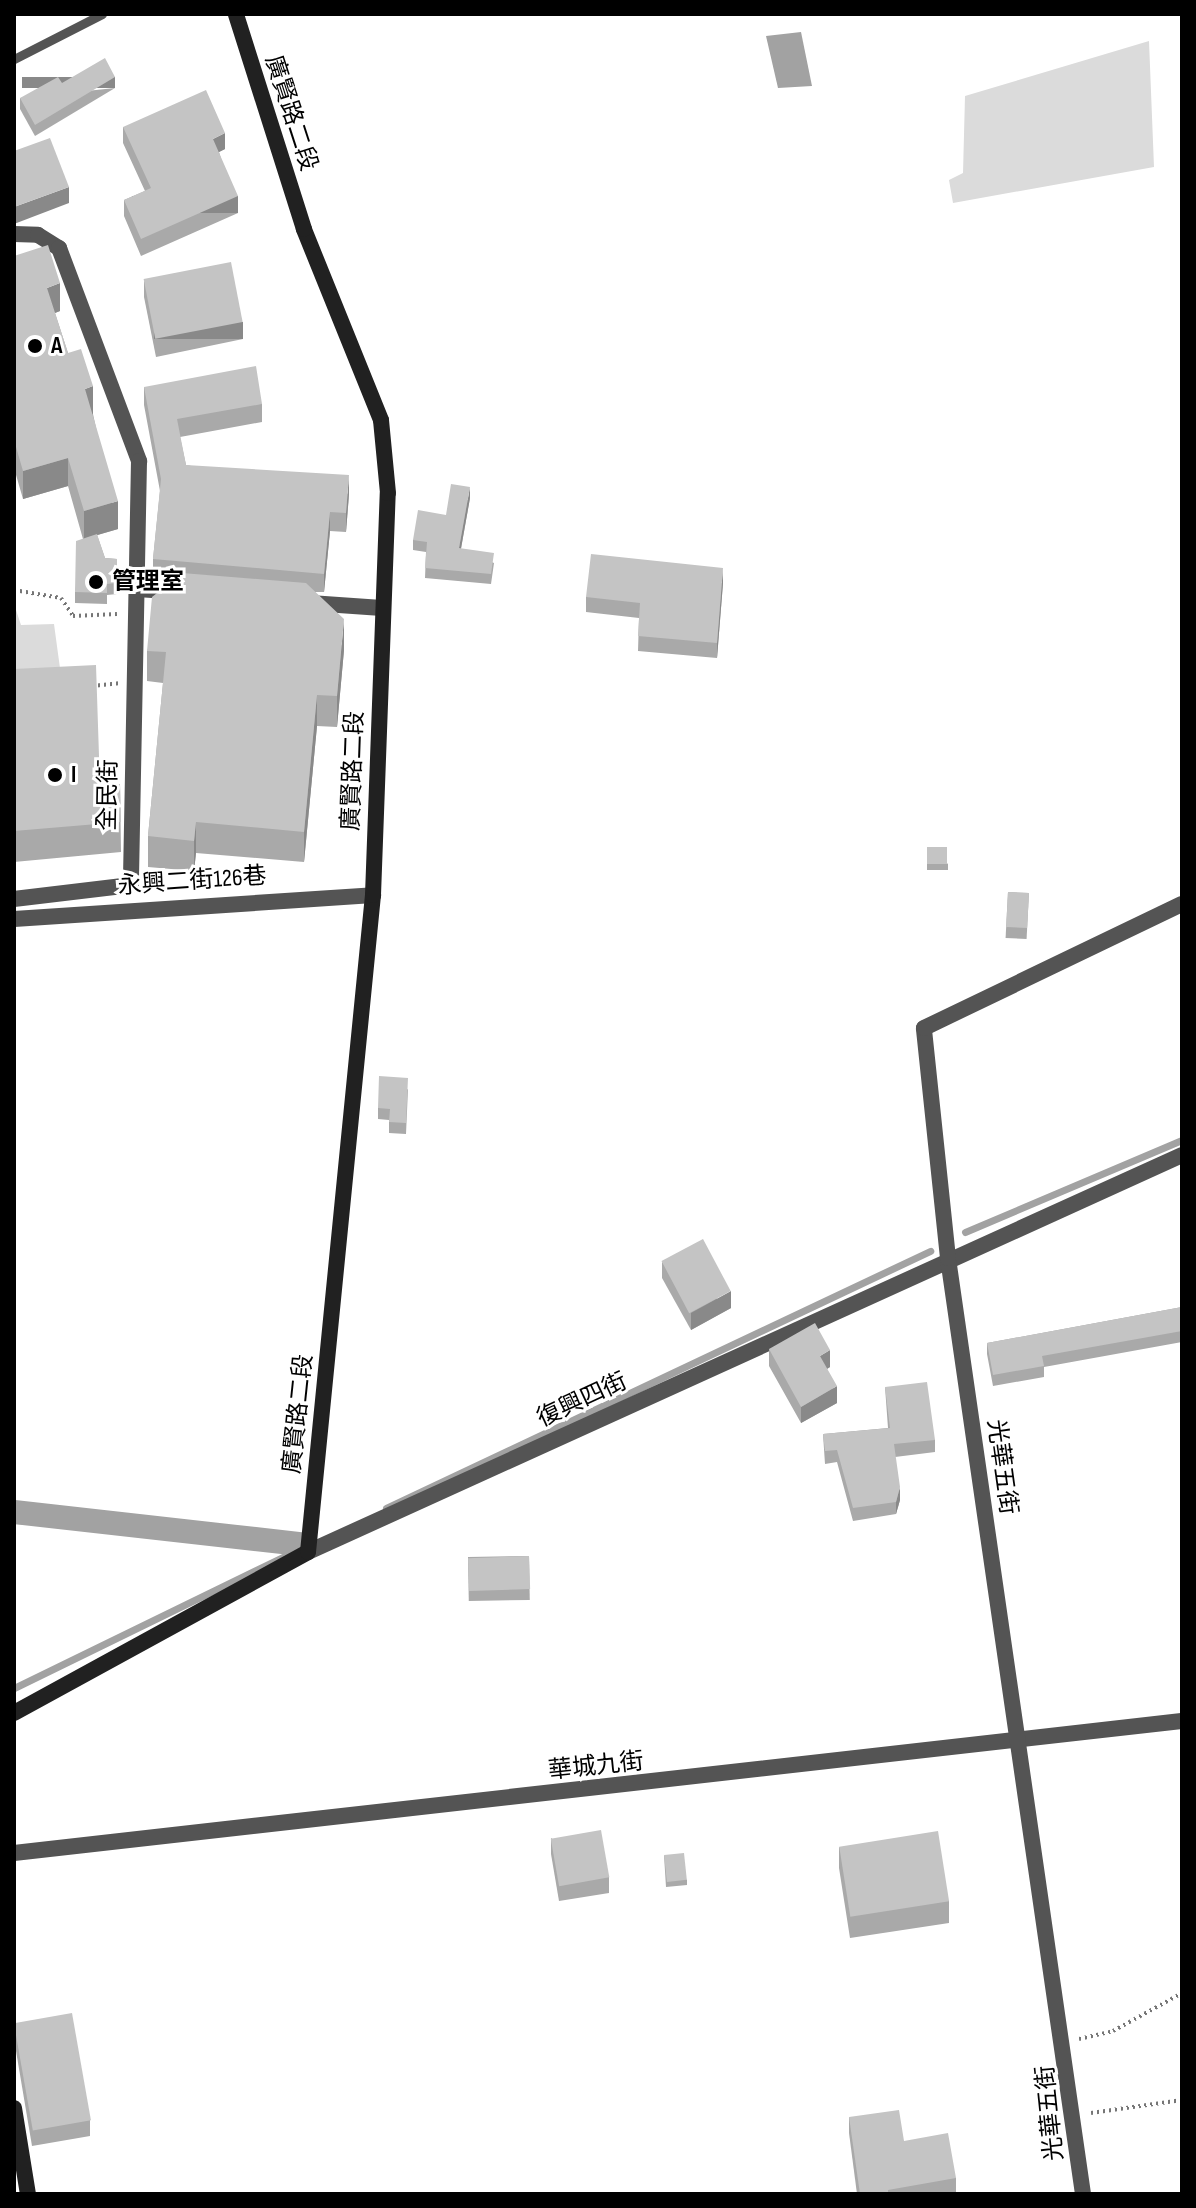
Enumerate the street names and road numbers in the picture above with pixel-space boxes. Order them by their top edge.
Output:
street label: 廣賢路二段 [259,51,323,175]
street label: 廣賢路二段 [337,711,369,831]
street label: 全民街 [93,759,123,831]
street label: 永興二街126巷 [117,861,267,901]
street label: 廣賢路二段 [277,1353,319,1475]
street label: 復興四街 [532,1367,632,1433]
street label: 光華五街 [981,1417,1023,1517]
street label: 華城九街 [547,1747,645,1785]
street label: 光華五街 [1031,2064,1069,2162]

